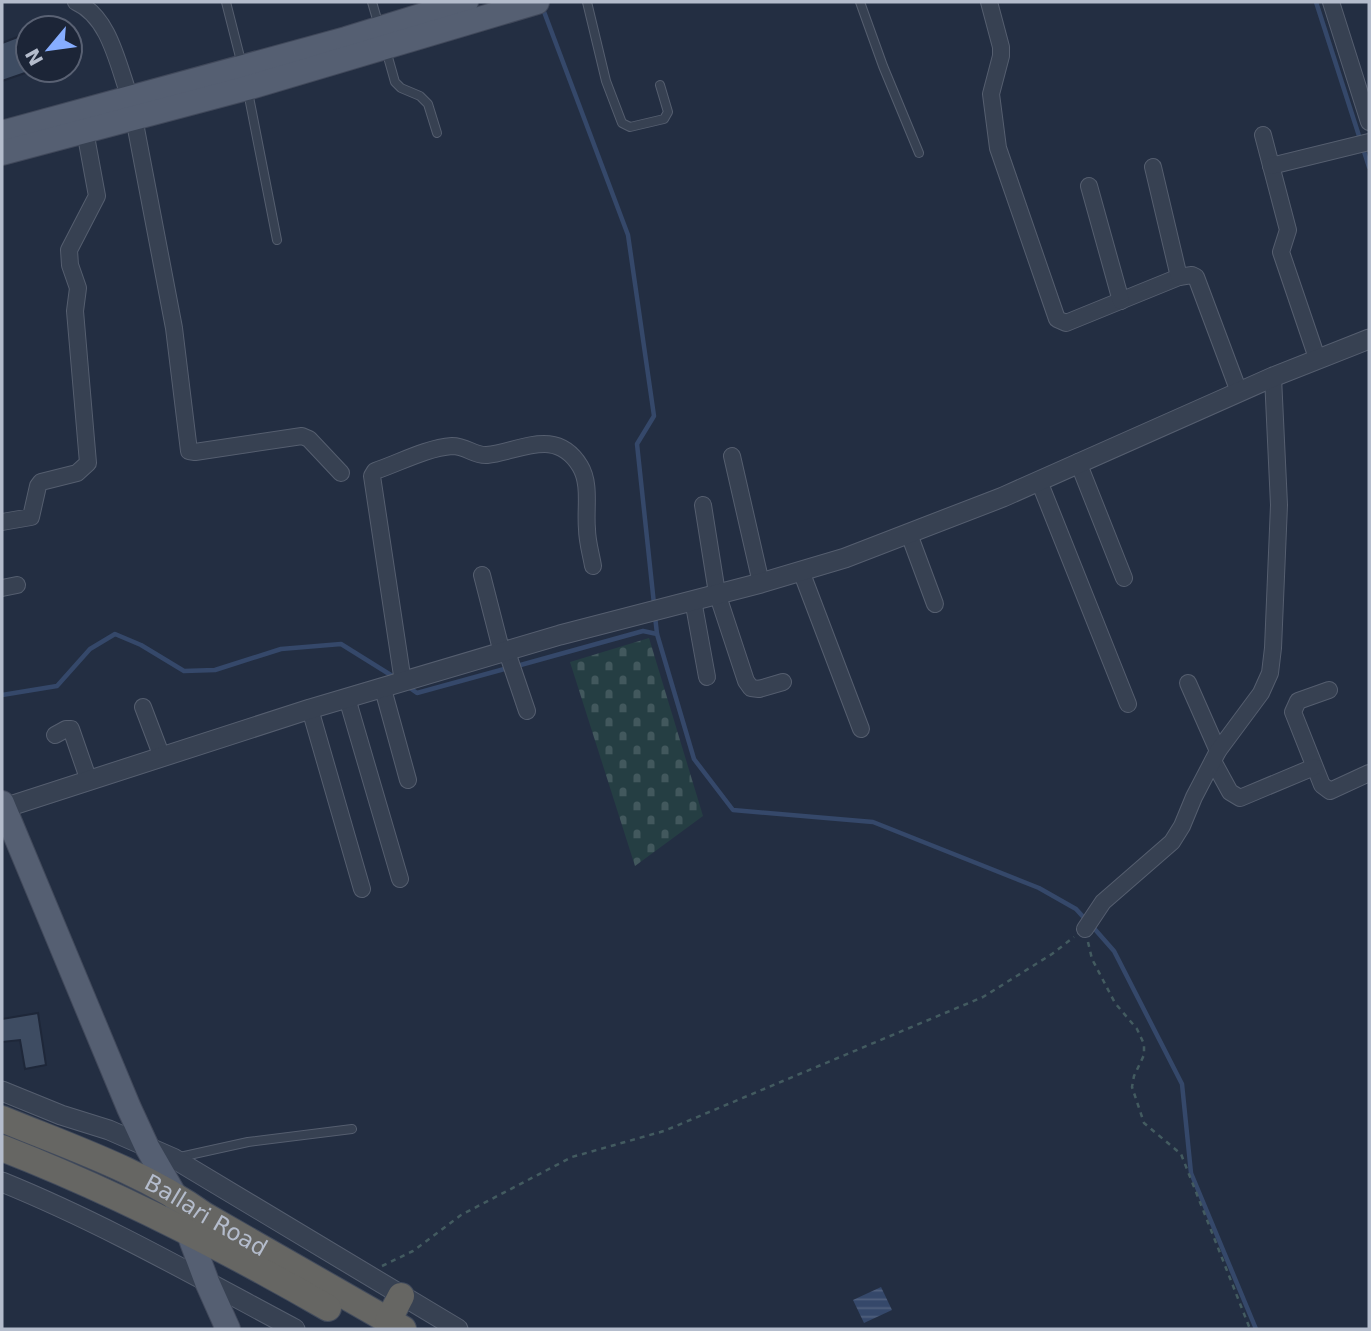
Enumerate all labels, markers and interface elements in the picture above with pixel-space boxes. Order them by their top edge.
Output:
north arrow [14,14,84,84]
text: N [21,45,48,70]
street label: Ballari Road [141,1169,272,1261]

